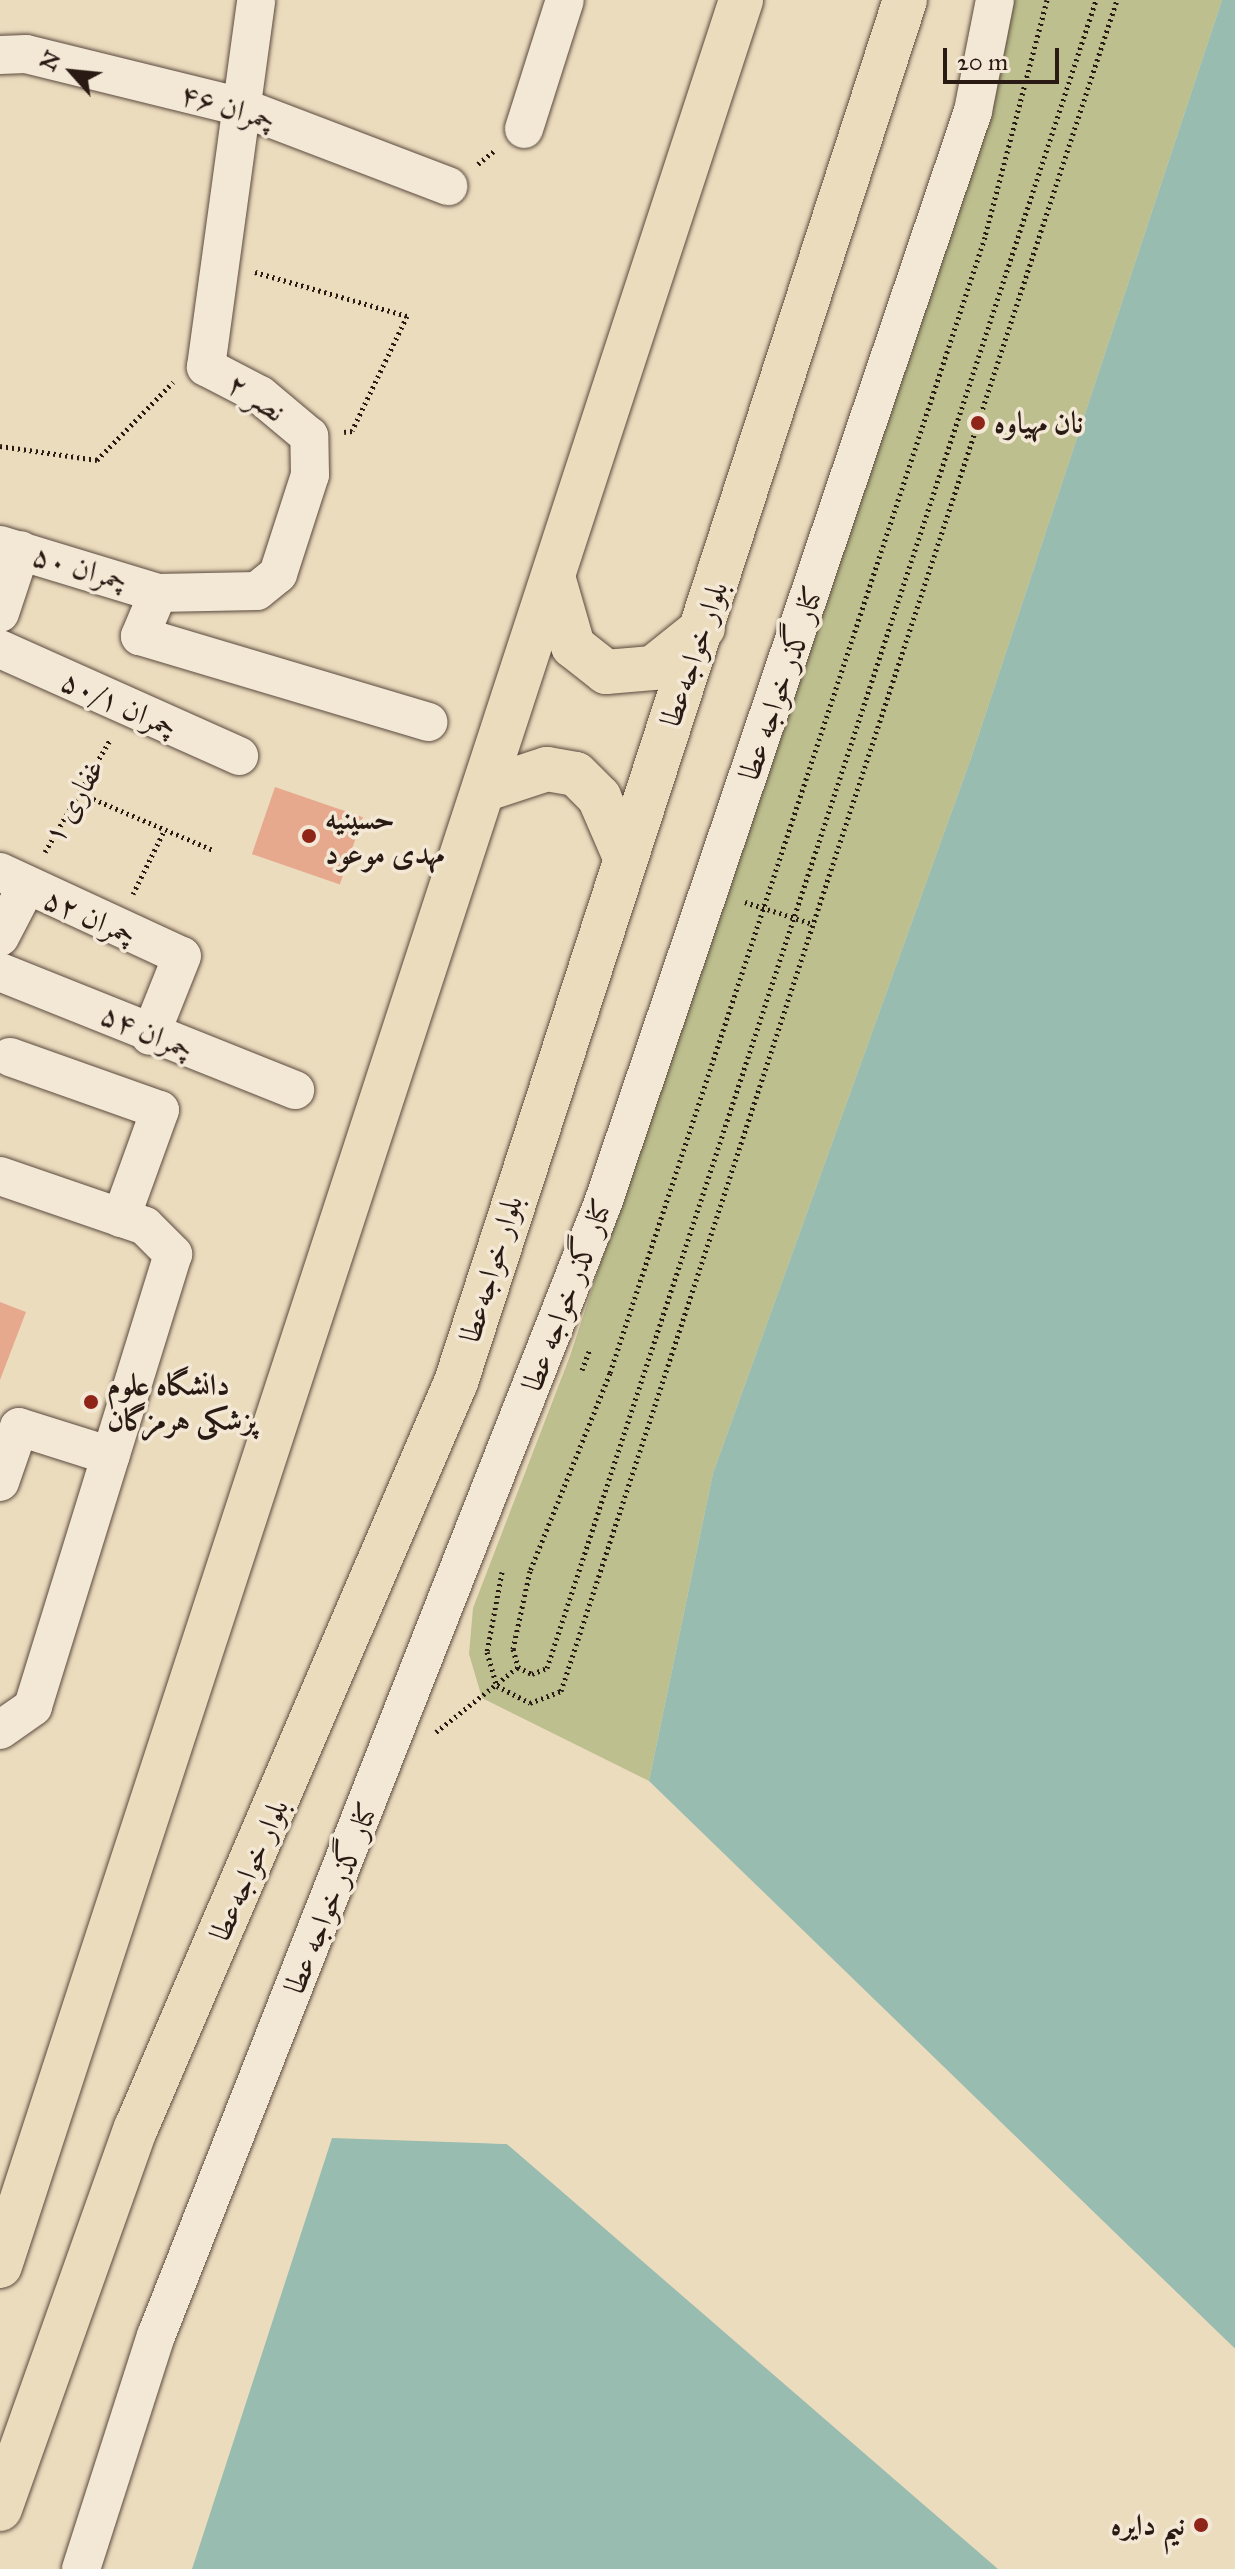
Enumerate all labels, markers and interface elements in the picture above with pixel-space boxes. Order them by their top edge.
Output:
north arrow [32,32,112,112]
scale bar [947,32,1063,82]
text: N [34,46,66,75]
text: 20 m [957,47,1008,77]
street label: چمران ۴۶ [176,76,280,138]
street label: نصر ۲ [220,366,292,430]
place label: نان مهیاوه [994,405,1083,441]
marker: نان مهیاوه [969,414,987,432]
street label: چمران ۵۰ [28,537,132,599]
street label: بلوار خواجه‌عطا [652,576,736,732]
street label: کنار گذر خواجه عطا [731,581,831,785]
street label: چمران ۵۰/۱ [55,663,183,745]
street label: غفاری ۱ [36,752,112,850]
place label: حسینیه مهدی موعود [325,801,444,872]
marker: حسینیه مهدی موعود [300,827,318,845]
street label: چمران ۵۲ [38,881,142,953]
street label: چمران ۵۴ [95,996,199,1068]
street label: بلوار خواجه‌عطا [452,1191,530,1347]
street label: کنار گذر خواجه عطا [514,1194,620,1396]
place label: دانشگاه علوم پزشکی هرمزگان [107,1367,257,1438]
marker: دانشگاه علوم پزشکی هرمزگان [82,1393,100,1411]
street label: بلوار خواجه‌عطا [202,1793,296,1947]
street label: کنار گذر خواجه عطا [276,1797,386,1999]
place label: نیم دایره [1110,2507,1185,2543]
marker: نیم دایره [1192,2516,1210,2534]

